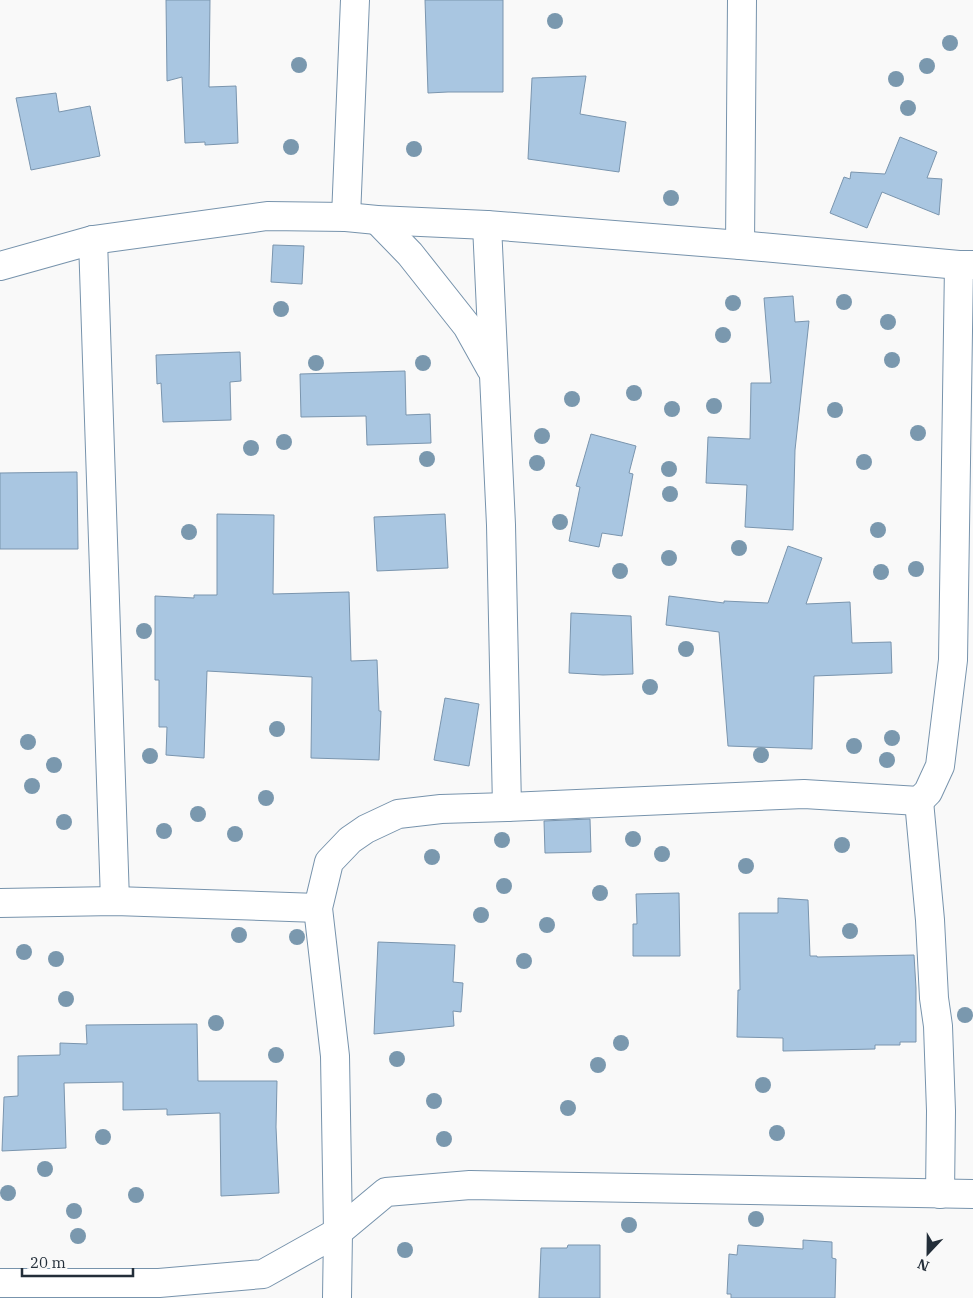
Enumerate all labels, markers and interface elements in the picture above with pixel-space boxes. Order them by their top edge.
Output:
north arrow [903,1228,953,1278]
scale bar [22,1246,134,1278]
text: 20 m [30,1253,66,1272]
text: N [915,1255,932,1275]

